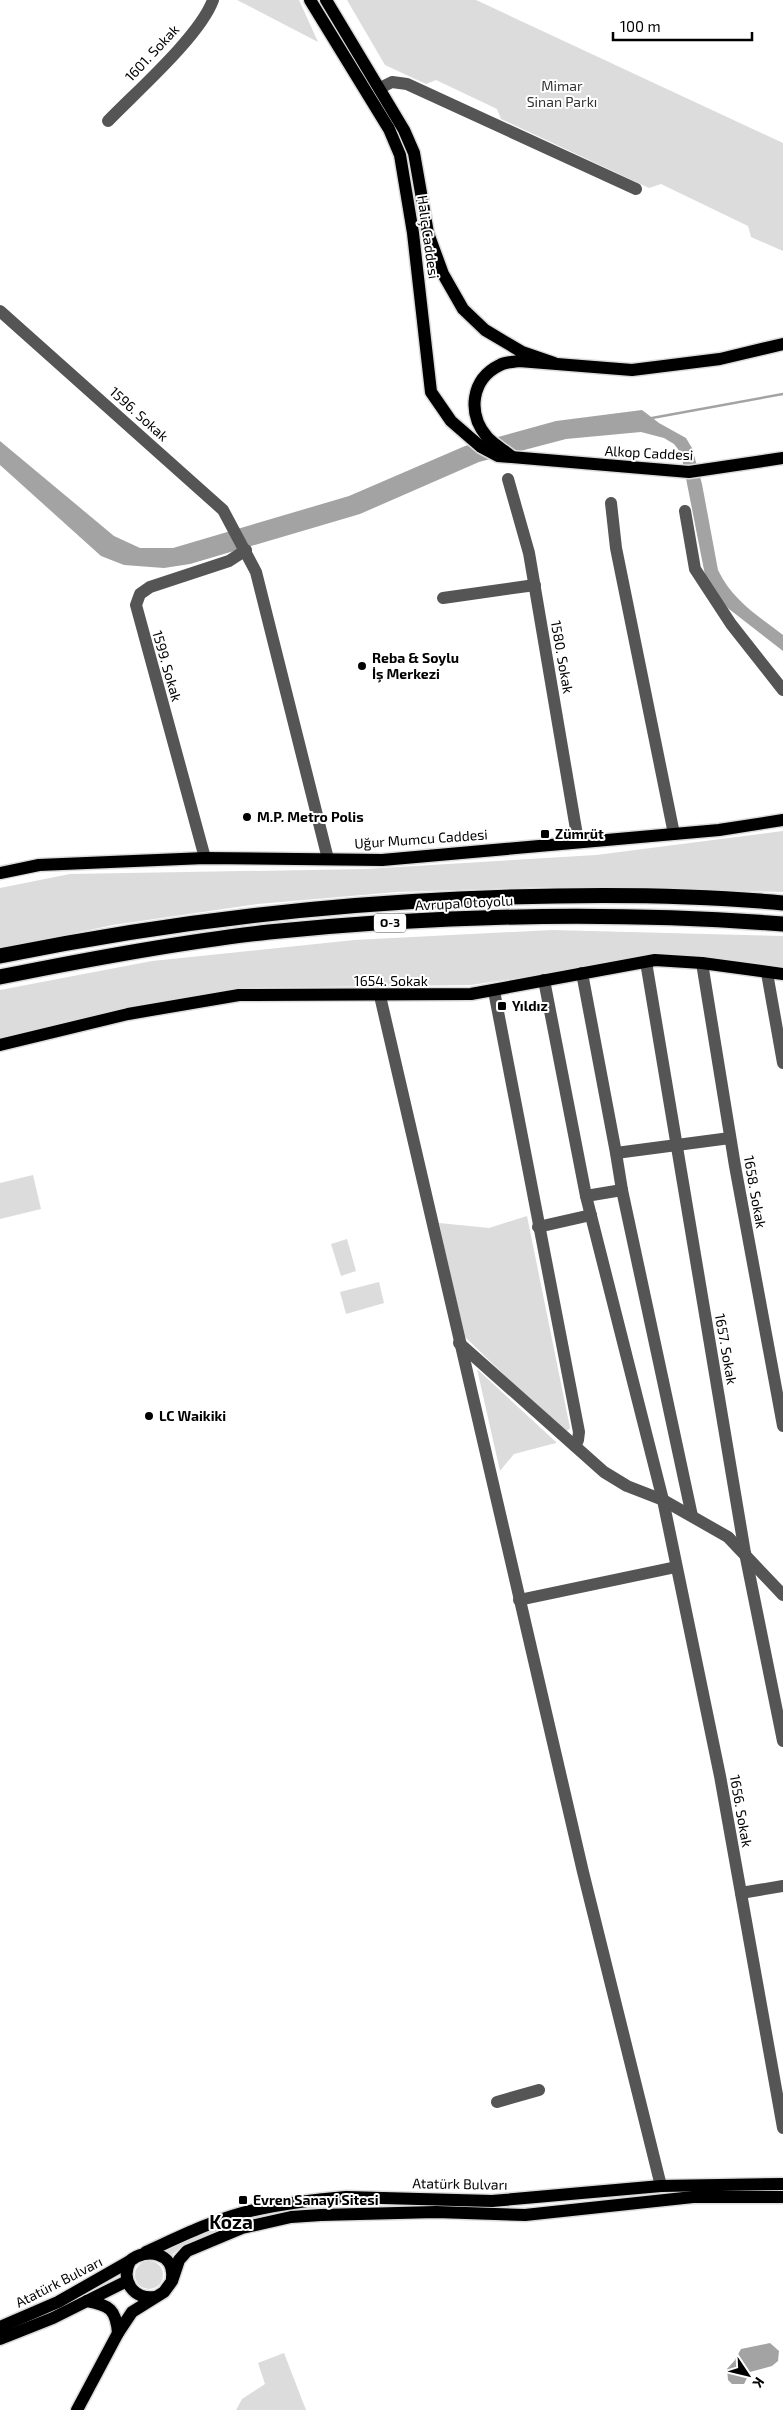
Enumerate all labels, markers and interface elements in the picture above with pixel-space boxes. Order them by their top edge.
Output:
scale bar [613,10,752,42]
text: 100 m [620,17,661,35]
street label: 1601. Sokak [121,21,182,85]
park label: Mimar Sinan Parkı [527,77,597,110]
street label: Haliç Caddesi [413,194,443,280]
street label: 1596. Sokak [106,383,172,444]
street label: Alkop Caddesi [604,442,694,463]
street label: 1580. Sokak [548,619,577,695]
street label: 1599. Sokak [149,628,186,703]
place label: Reba & Soylu İş Merkezi [372,649,459,683]
marker: Reba & Soylu İş Merkezi [356,660,368,672]
place label: M.P. Metro Polis [257,808,364,825]
marker: M.P. Metro Polis [241,811,253,823]
street label: Uğur Mumcu Caddesi [354,825,488,852]
place label: Zümrüt [555,825,604,842]
marker: Zümrüt [539,828,551,840]
street label: Avrupa Otoyolu [414,891,514,914]
road number: O-3 [374,914,406,932]
street label: 1654. Sokak [354,972,428,989]
place label: Yıldız [512,997,548,1014]
marker: Yıldız [496,1000,508,1012]
street label: 1658. Sokak [741,1154,770,1230]
street label: 1657. Sokak [712,1312,741,1386]
place label: LC Waikiki [159,1407,226,1424]
marker: LC Waikiki [143,1410,155,1422]
street label: 1656. Sokak [727,1773,756,1848]
street label: Atatürk Bulvarı [412,2174,508,2193]
place label: Evren Sanayi Sitesi [253,2191,379,2208]
marker: Evren Sanayi Sitesi [237,2194,249,2206]
district label: Koza [209,2210,253,2233]
street label: Atatürk Bulvarı [12,2252,105,2311]
north arrow [723,2350,773,2400]
text: K [749,2374,769,2391]

